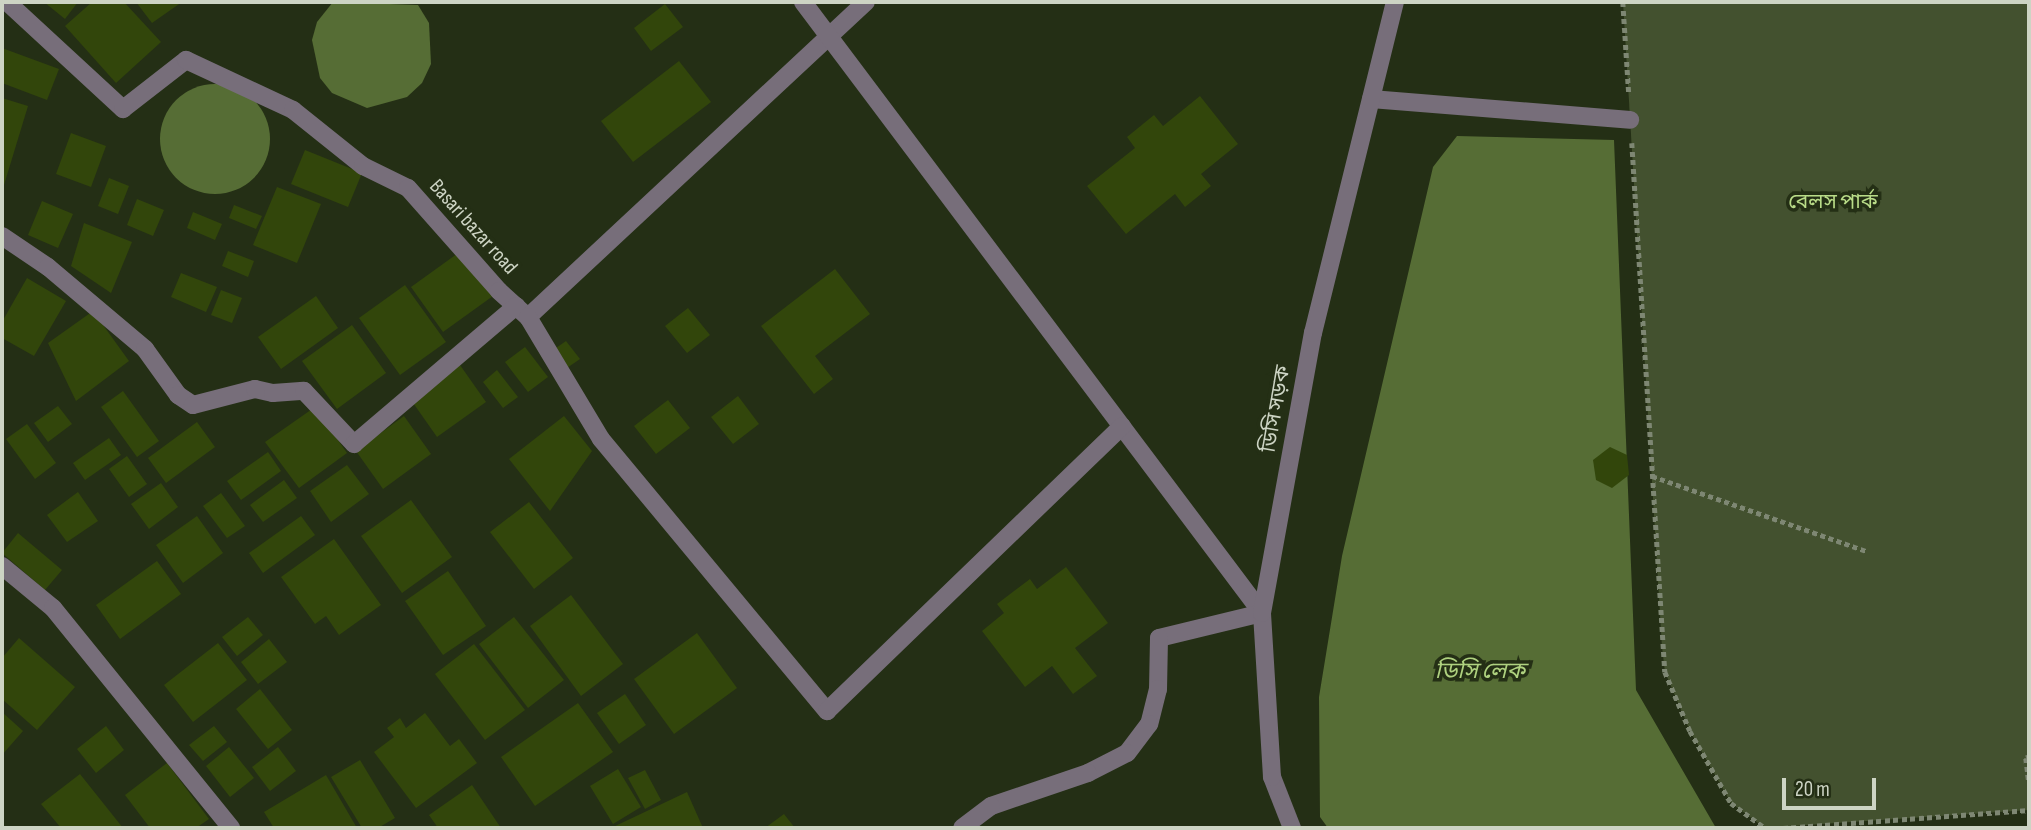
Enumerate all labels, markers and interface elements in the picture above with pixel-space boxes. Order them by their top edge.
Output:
street label: Basari bazar road [424,174,522,280]
park label: বেলস পার্ক [1788,189,1878,215]
street label: ডিসি সড়ক [1256,364,1296,454]
water label: ডিসি লেক [1435,657,1525,685]
scale bar [1786,764,1881,808]
text: 20 m [1795,777,1830,802]

